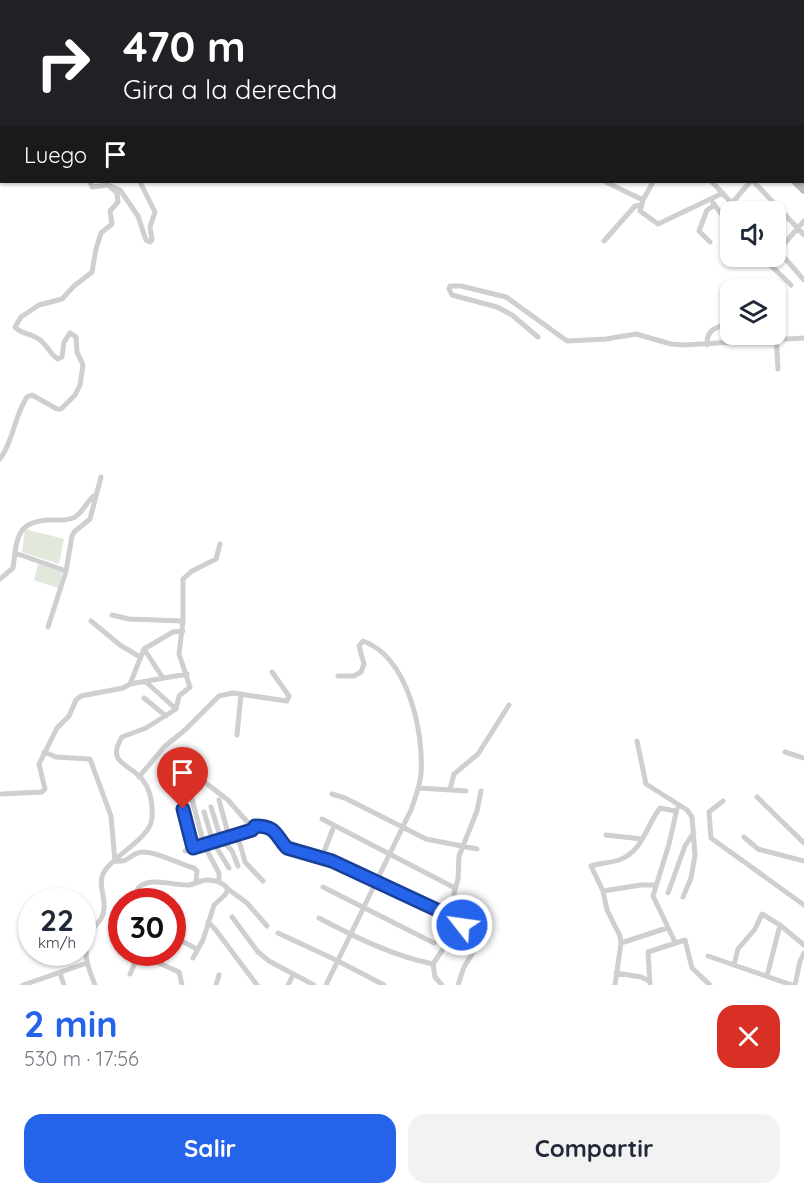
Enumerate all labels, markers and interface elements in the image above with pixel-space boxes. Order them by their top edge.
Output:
text: 470 m [123,20,246,73]
icon: right [24,24,102,102]
text: Gira a la derecha [123,72,337,106]
icon: arrive [99,138,132,171]
text: Luego [24,141,87,169]
map controls [720,201,786,345]
button: sound [720,201,786,267]
button: layers [720,279,786,345]
pin [157,747,208,809]
icon: arrive [166,756,199,789]
speed limit sign: 30 [108,888,186,966]
position arrow [430,893,494,957]
text: 22 [40,901,74,939]
text: km/h [38,933,76,952]
text: 2 min [24,1001,118,1046]
button: close [717,1005,780,1068]
text: 530 m · 17:56 [24,1046,139,1071]
button: Salir [24,1114,396,1183]
button: Compartir [408,1114,780,1183]

